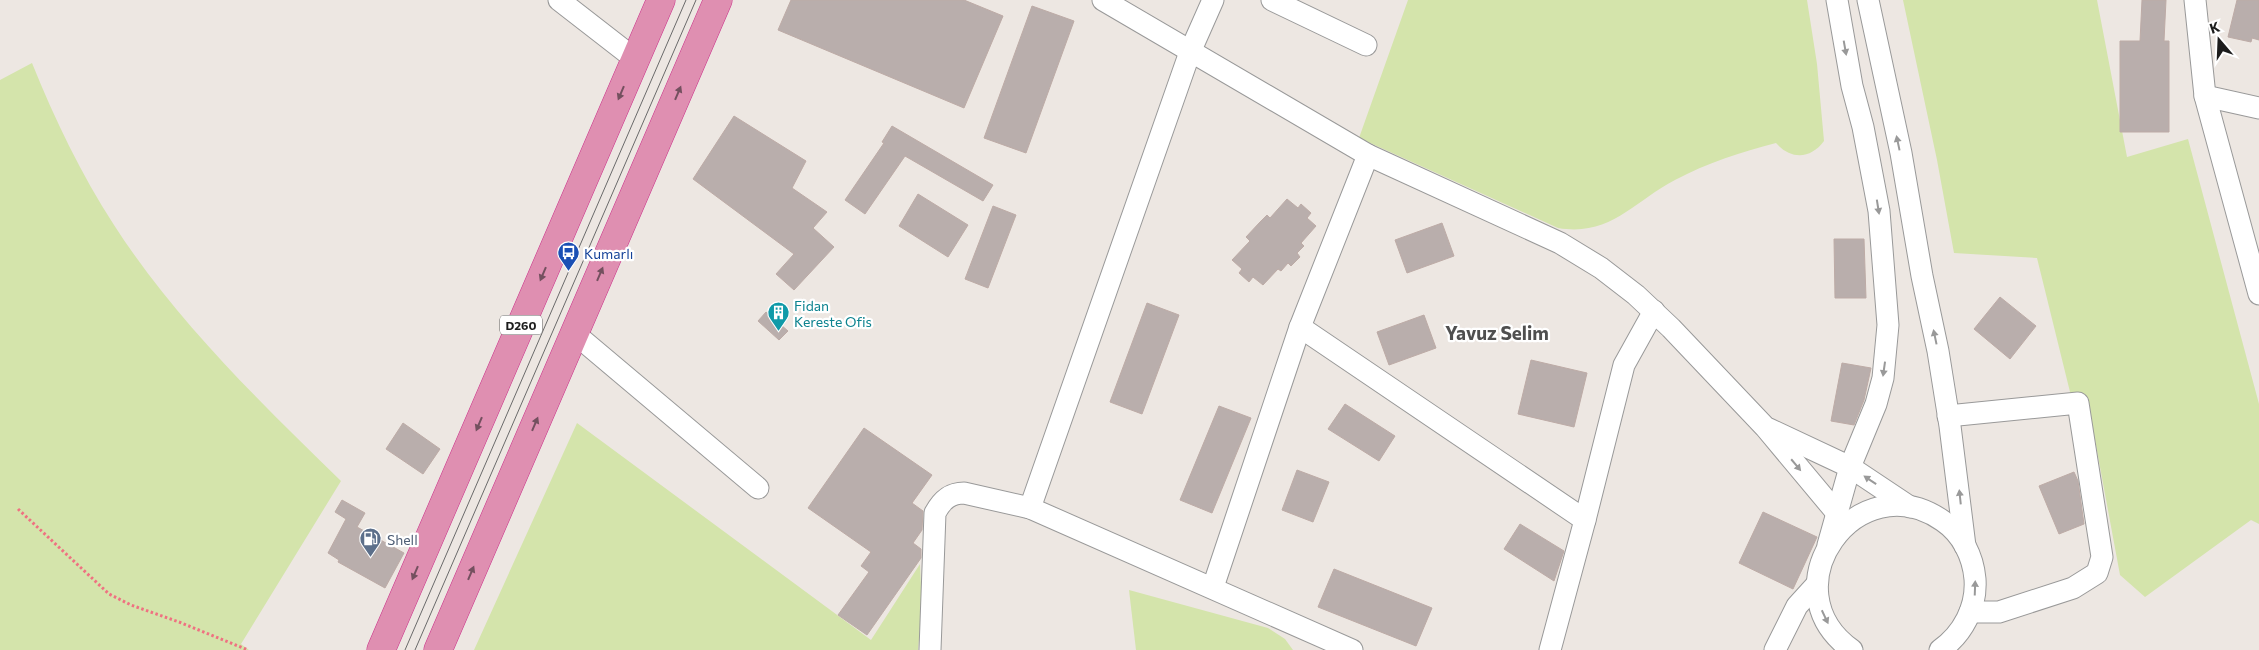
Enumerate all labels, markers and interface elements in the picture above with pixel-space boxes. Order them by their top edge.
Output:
north arrow [2194,15,2244,65]
text: K [2207,18,2222,37]
one-way arrow [1841,40,1849,56]
one-way arrow [616,86,624,100]
one-way arrow [674,86,682,100]
one-way arrow [1894,134,1902,150]
one-way arrow [1874,199,1882,215]
bus stop icon: Kumarlı [556,241,580,272]
place label: Kumarlı [584,245,633,262]
one-way arrow [538,267,546,281]
one-way arrow [596,267,604,281]
place label: Fidan Kereste Ofis [794,297,872,330]
building icon: Fidan Kereste Ofis [766,301,790,332]
road number: D260 [500,316,542,334]
district label: Yavuz Selim [1445,321,1549,344]
one-way arrow [1930,328,1938,344]
one-way arrow [1880,361,1888,377]
one-way arrow [474,417,482,431]
one-way arrow [532,417,540,431]
one-way arrow [1790,459,1801,472]
one-way arrow [1863,475,1877,485]
one-way arrow [1956,489,1964,505]
fuel station icon: Shell [359,527,383,558]
place label: Shell [387,531,418,548]
one-way arrow [410,566,418,580]
one-way arrow [468,566,476,580]
one-way arrow [1971,579,1979,595]
one-way arrow [1821,610,1829,624]

